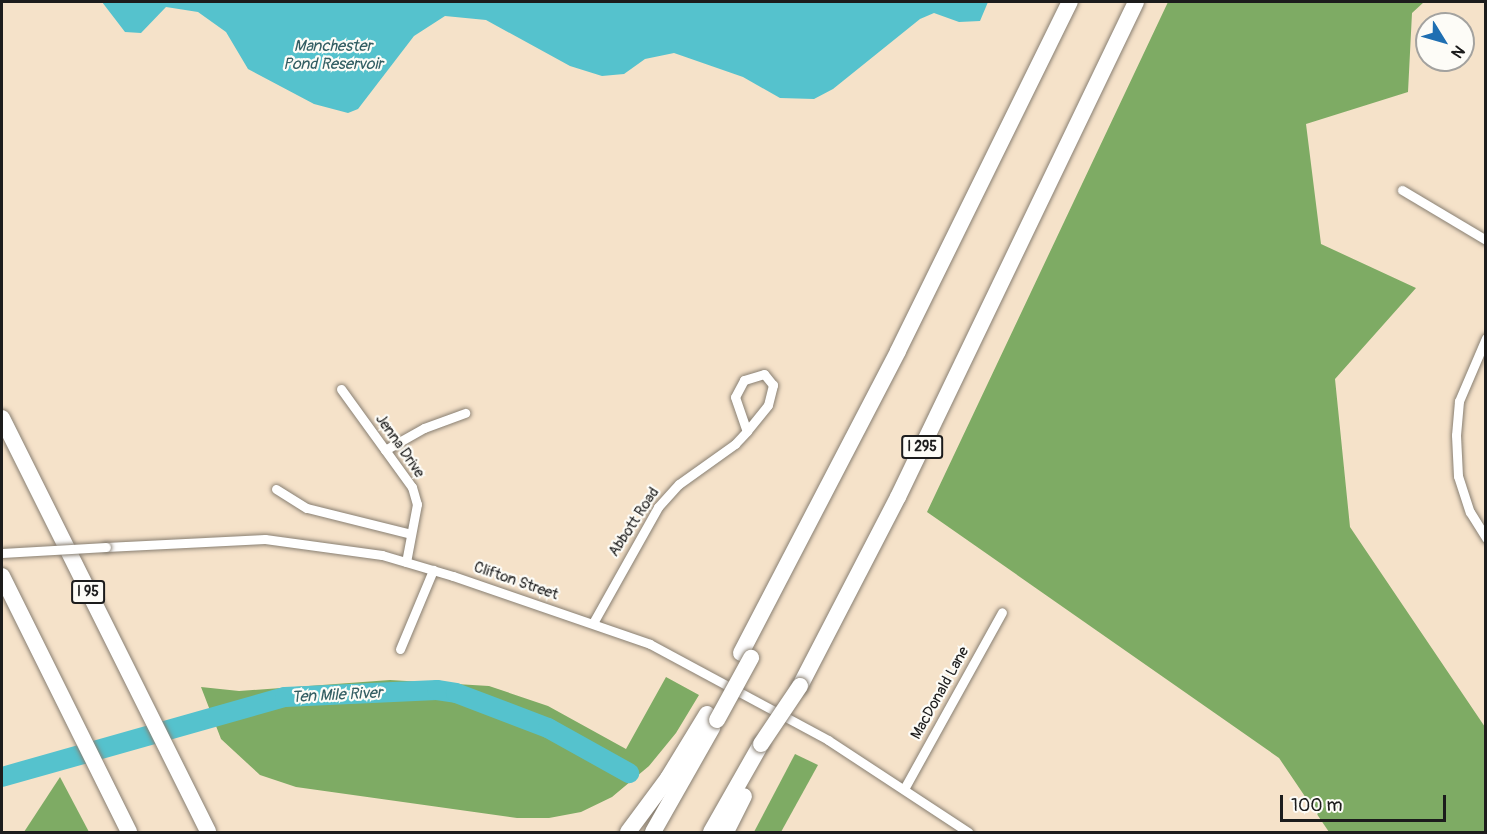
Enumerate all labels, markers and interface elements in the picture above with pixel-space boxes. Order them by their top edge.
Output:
north arrow [1415,12,1475,72]
water label: Manchester Pond Reservoir [283,36,383,74]
text: N [1447,41,1469,62]
street label: Jenna Drive [372,411,428,481]
road number: I 295 [901,436,943,458]
street label: Abbott Road [605,484,663,560]
street label: Clifton Street [471,558,561,604]
road number: I 95 [70,581,106,603]
street label: MacDonald Lane [907,643,973,743]
water label: Ten Mile River [291,683,383,707]
scale bar [1283,783,1450,821]
text: 100 m [1291,794,1343,817]

